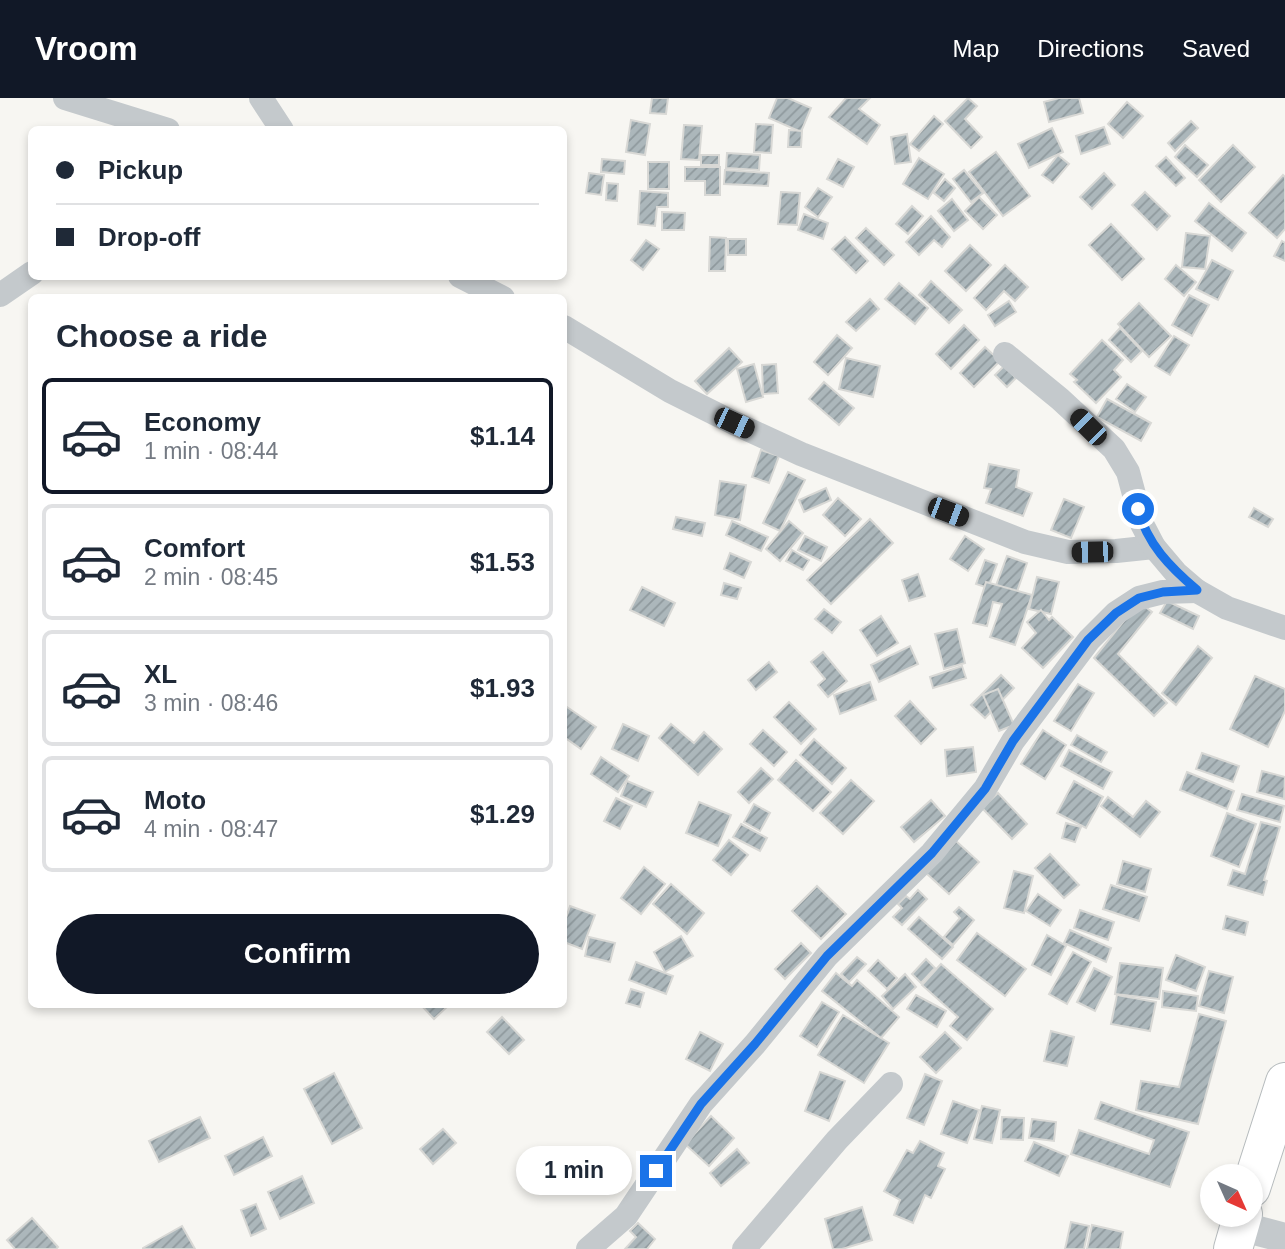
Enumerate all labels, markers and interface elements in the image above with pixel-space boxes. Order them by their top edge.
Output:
text: Vroom [35,30,138,67]
text: Map [953,35,999,62]
text: Directions [1037,35,1144,62]
text: Saved [1182,35,1250,62]
text: Pickup [98,155,183,185]
text: Drop-off [98,222,201,252]
text: Choose a ride [56,318,268,354]
icon: car [60,405,123,468]
car [711,405,758,441]
car [1066,405,1111,449]
text: Economy [144,407,261,437]
text: $1.14 [470,421,535,451]
text: 1 min · 08:44 [144,438,278,464]
route start [1122,493,1154,525]
car [925,495,972,529]
icon: car [60,531,123,594]
text: Comfort [144,533,245,563]
car [1071,541,1114,563]
text: $1.53 [470,547,535,577]
text: 2 min · 08:45 [144,564,278,590]
icon: car [60,657,123,720]
text: XL [144,659,177,689]
text: $1.93 [470,673,535,703]
text: 3 min · 08:46 [144,690,278,716]
icon: car [60,783,123,846]
text: Moto [144,785,206,815]
text: $1.29 [470,799,535,829]
text: 4 min · 08:47 [144,816,278,842]
button: Confirm [56,914,539,994]
callout: 1 min [516,1146,632,1196]
route end [640,1155,672,1187]
text: 1 min [544,1157,604,1183]
north arrow [1200,1164,1264,1227]
map controls [1200,1164,1263,1227]

